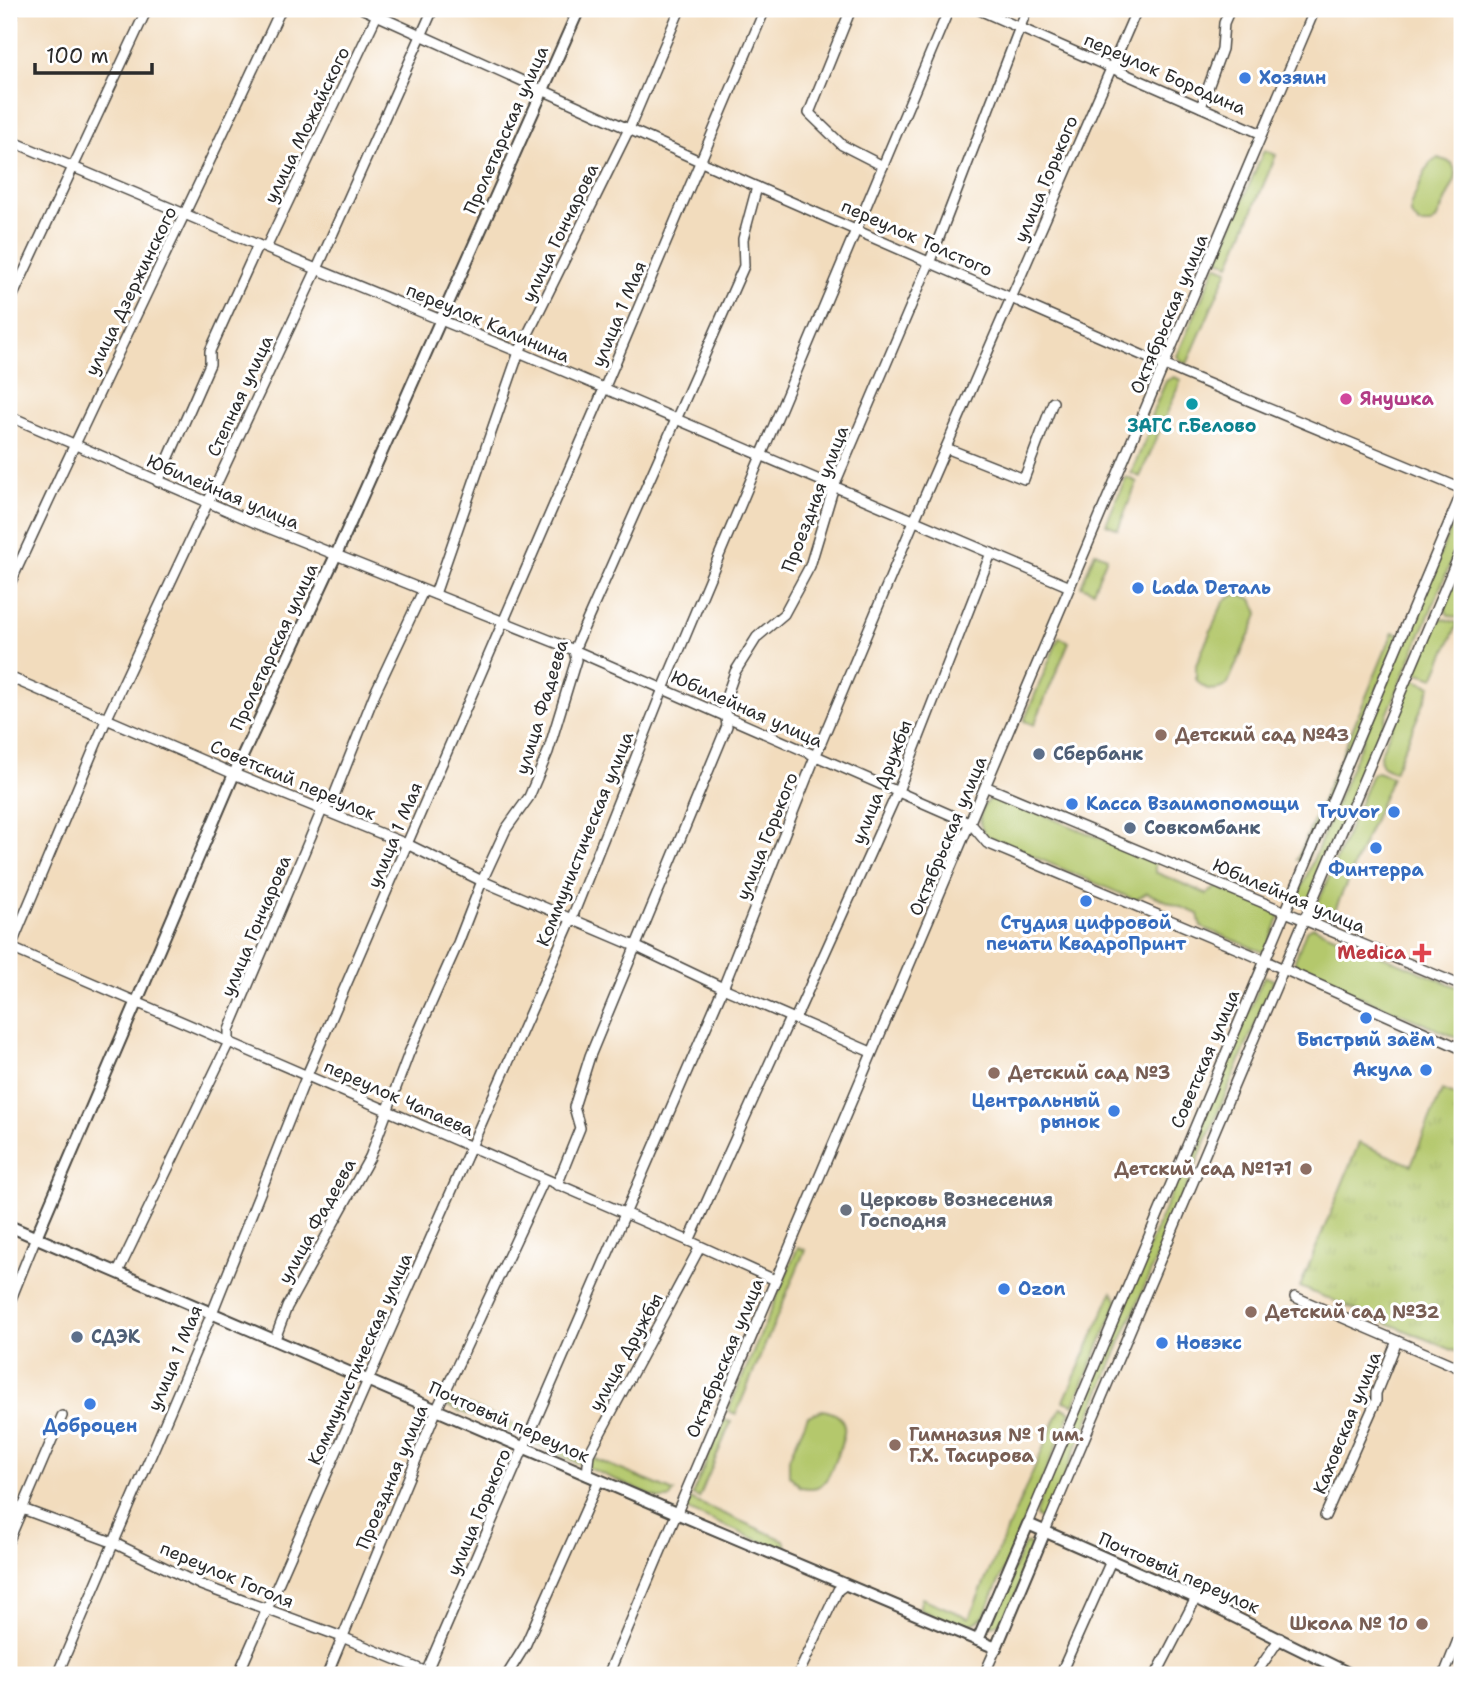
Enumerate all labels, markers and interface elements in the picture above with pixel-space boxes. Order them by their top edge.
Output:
street label: переулок Бородина [1080,27,1250,121]
scale bar [35,32,152,76]
text: 100 m [46,42,109,70]
street label: Пролетарская улица [458,42,554,218]
street label: улица Можайского [259,43,355,207]
place label: Хозяин [1259,66,1326,90]
marker: Хозяин [1237,70,1253,86]
street label: улица Горького [1008,112,1084,246]
street label: улица Гончарова [516,160,604,306]
street label: переулок Толстого [838,194,996,282]
street label: улица Дзержинского [80,202,182,380]
street label: Октябрьская улица [1124,230,1214,398]
street label: улица 1 Мая [586,257,652,371]
street label: переулок Калинина [403,278,573,368]
street label: Степная улица [201,331,279,461]
place label: Янушка [1360,387,1435,411]
marker: Янушка [1338,391,1354,407]
marker: ЗАГС г.Белово [1184,396,1200,412]
place label: ЗАГС г.Белово [1127,414,1257,438]
street label: Проездная улица [776,422,854,576]
street label: Юбилейная улица [143,449,303,535]
street label: Пролетарская улица [225,559,323,735]
place label: Lada Dеталь [1152,576,1271,600]
marker: Lada Dеталь [1130,580,1146,596]
street label: улица Фадеева [510,637,574,777]
street label: Юбилейная улица [667,665,827,753]
street label: улица Дружбы [846,716,918,848]
place label: Детский сад №43 [1175,723,1349,747]
marker: Детский сад №43 [1153,727,1169,743]
street label: Коммунистическая улица [531,728,639,950]
street label: Советский переулок [206,734,380,826]
place label: Сбербанк [1053,742,1143,766]
marker: Сбербанк [1031,746,1047,762]
street label: Октябрьская улица [903,752,993,920]
street label: улица Горького [730,769,804,903]
street label: улица 1 Мая [362,778,428,892]
place label: Касса Взаимопомощи [1086,792,1300,816]
marker: Касса Взаимопомощи [1064,796,1080,812]
place label: Truvor [1317,800,1380,824]
marker: Truvor [1386,804,1402,820]
place label: Совкомбанк [1144,816,1261,840]
marker: Совкомбанк [1122,820,1138,836]
marker: Финтерра [1368,840,1384,856]
street label: улица Гончарова [215,852,297,1000]
street label: Юбилейная улица [1209,853,1369,939]
place label: Финтерра [1328,858,1424,882]
marker: Студия цифровой печати КвадроПринт [1078,893,1094,909]
place label: Студия цифровой печати КвадроПринт [986,911,1186,956]
place label: Mеdica [1337,941,1407,965]
marker: Mеdica [1412,943,1432,963]
street label: Советская улица [1165,986,1245,1132]
marker: Быстрый заём [1358,1010,1374,1026]
place label: Быстрый заём [1297,1028,1435,1052]
street label: переулок Чапаева [320,1054,478,1142]
place label: Акула [1353,1058,1413,1082]
place label: Детский сад №3 [1008,1061,1170,1085]
marker: Акула [1418,1062,1434,1078]
marker: Детский сад №3 [986,1065,1002,1081]
place label: Центральный рынок [972,1089,1100,1134]
marker: Центральный рынок [1106,1103,1122,1119]
street label: улица Фадеева [273,1154,361,1288]
place label: Детский сад №171 [1114,1157,1292,1181]
marker: Детский сад №171 [1298,1161,1314,1177]
place label: Церковь Вознесения Господня [860,1188,1053,1233]
marker: Церковь Вознесения Господня [838,1202,854,1218]
street label: Коммунистическая улица [302,1249,418,1469]
street label: Октябрьская улица [680,1274,770,1442]
place label: Ozon [1018,1277,1065,1301]
marker: Ozon [996,1281,1012,1297]
street label: улица Дружбы [584,1288,668,1416]
place label: Детский сад №32 [1265,1300,1440,1324]
street label: улица 1 Мая [142,1301,208,1415]
marker: Детский сад №32 [1243,1304,1259,1320]
place label: СДЭК [91,1325,141,1349]
marker: СДЭК [69,1329,85,1345]
place label: Новэкс [1176,1331,1242,1355]
marker: Новэкс [1154,1335,1170,1351]
street label: Каховская улица [1307,1348,1387,1498]
street label: Почтовый переулок [425,1376,594,1468]
marker: Доброцен [82,1396,98,1412]
street label: Проездная улица [351,1401,433,1553]
place label: Доброцен [43,1414,137,1438]
place label: Гимназия № 1 им. Г.Х. Тасирова [909,1423,1084,1468]
marker: Гимназия № 1 им. Г.Х. Тасирова [887,1437,903,1453]
street label: улица Горького [441,1445,517,1579]
street label: Почтовый переулок [1095,1527,1264,1619]
street label: переулок Гоголя [156,1536,298,1614]
place label: Школа № 10 [1289,1612,1408,1636]
marker: Школа № 10 [1414,1616,1430,1632]

